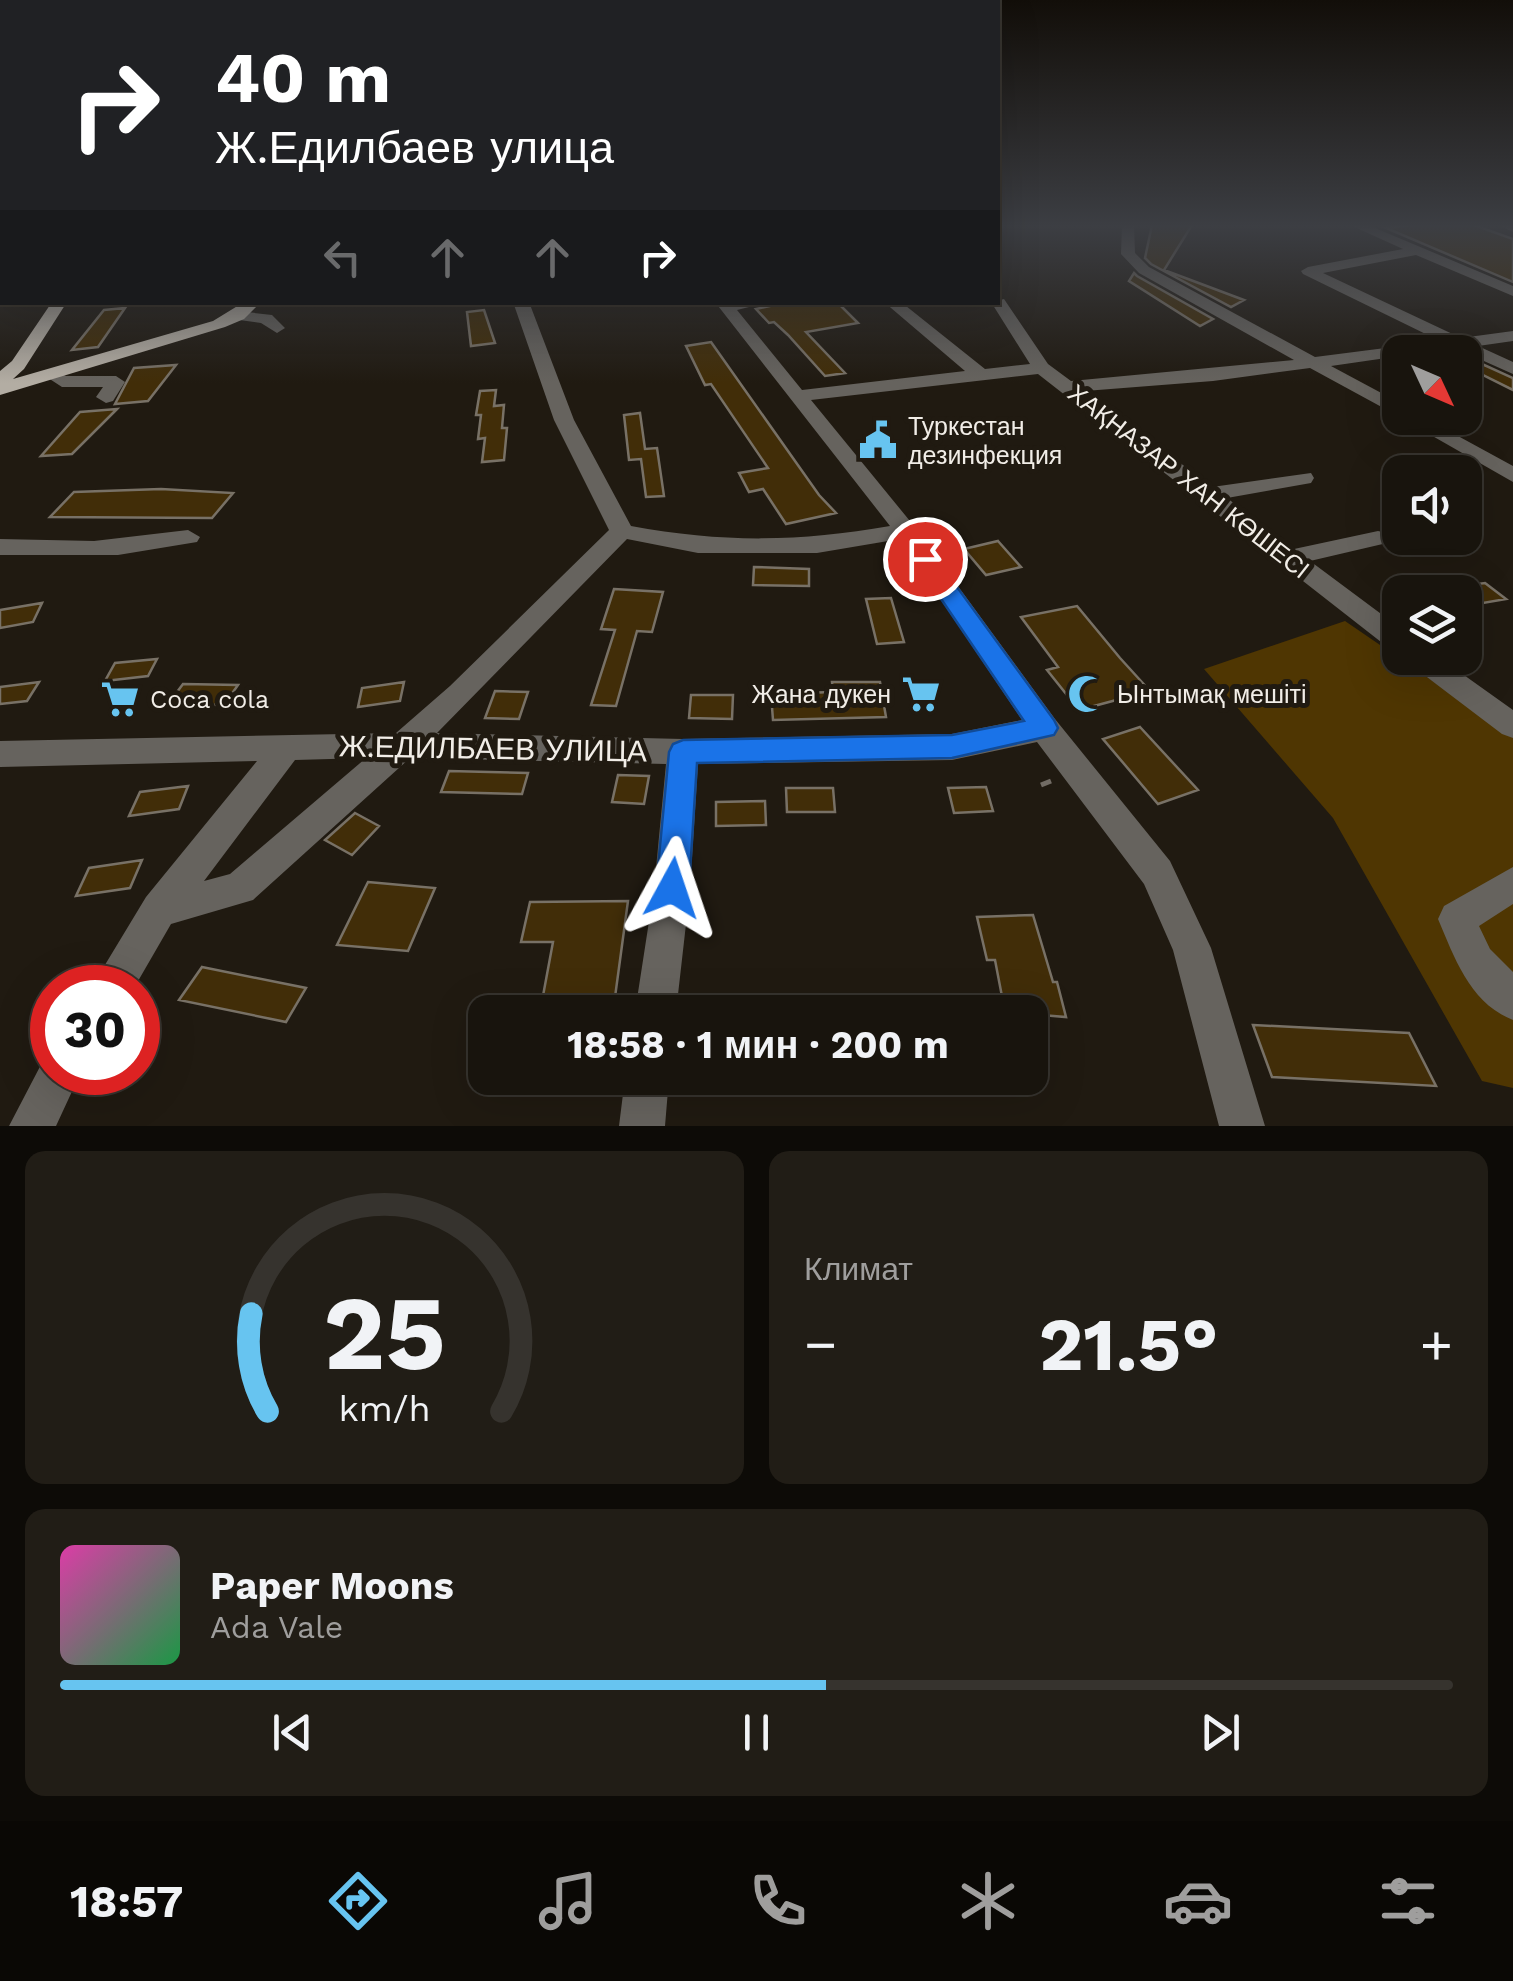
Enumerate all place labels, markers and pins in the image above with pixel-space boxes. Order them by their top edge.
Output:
place label: Туркестан дезинфекция [908,412,1062,470]
public building icon: Туркестан дезинфекция [857,419,899,461]
pin [883,517,968,602]
supermarket icon: Жана дукен [900,673,942,715]
mosque icon: Ынтымақ мешіті [1066,673,1108,715]
supermarket icon: Coca cola [99,678,141,720]
place label: Жана дукен [751,680,891,709]
place label: Ынтымақ мешіті [1117,680,1307,709]
place label: Coca cola [150,685,269,714]

